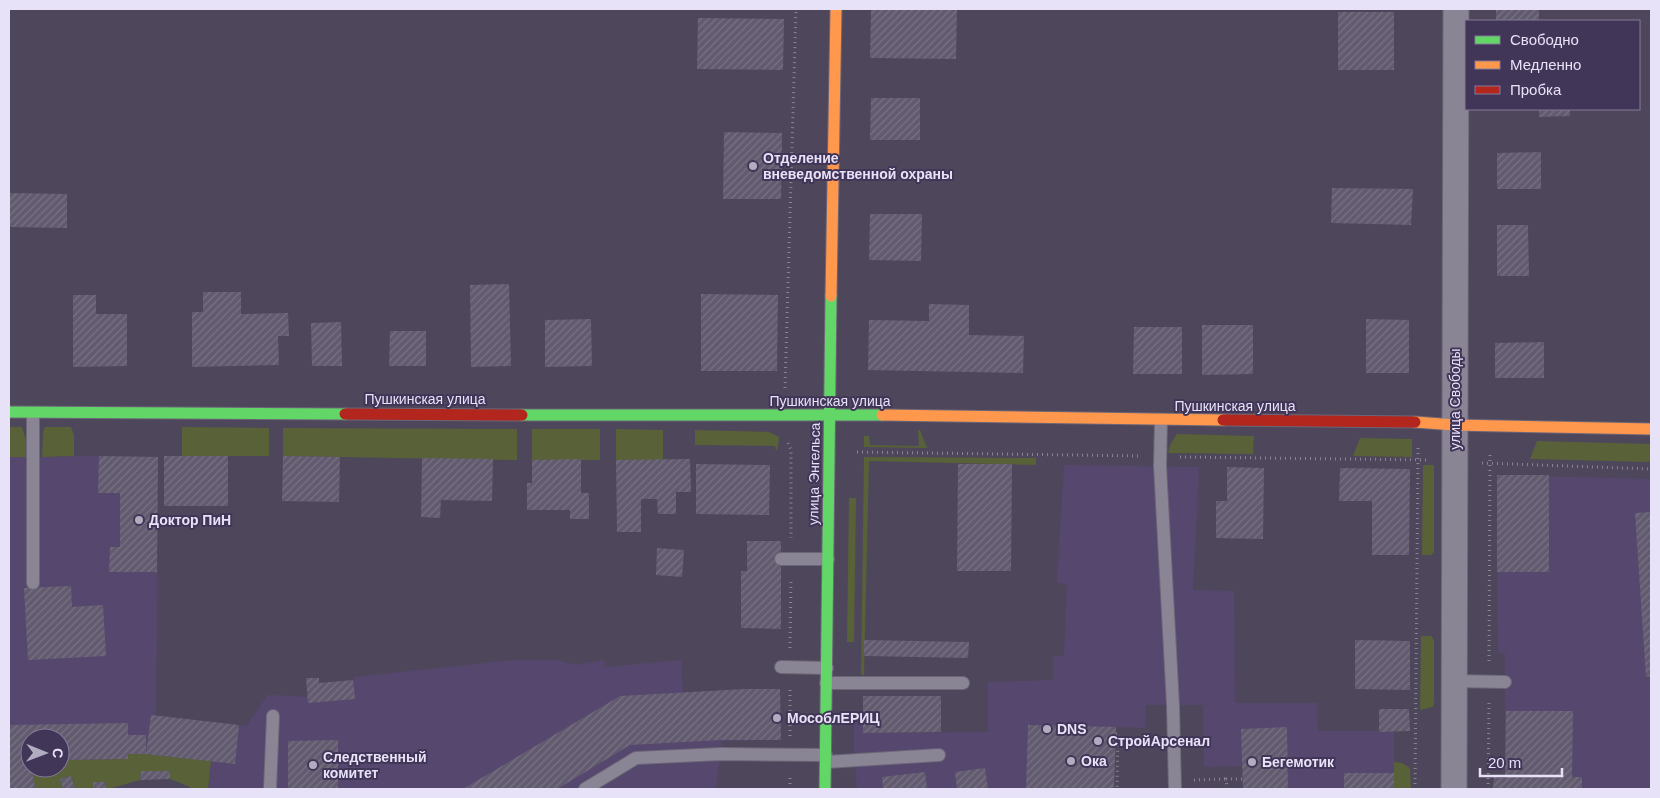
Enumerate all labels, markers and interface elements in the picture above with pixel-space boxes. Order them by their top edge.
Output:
legend [1465,20,1640,110]
text: Свободно [1510,31,1579,48]
text: Медленно [1510,56,1581,73]
text: Пробка [1510,81,1562,98]
place label: Отделение вневедомственной охраны [763,150,953,182]
marker: Отделение вневедомственной охраны [747,160,759,172]
street label: улица Свободы [1447,348,1463,450]
street label: Пушкинская улица [364,391,486,407]
street label: Пушкинская улица [769,393,891,409]
street label: Пушкинская улица [1174,398,1296,414]
street label: улица Энгельса [805,422,823,525]
place label: Доктор ПиН [149,512,231,528]
marker: Доктор ПиН [133,514,145,526]
place label: МособлЕРИЦ [787,710,880,726]
marker: МособлЕРИЦ [771,712,783,724]
place label: DNS [1057,721,1087,737]
marker: DNS [1041,723,1053,735]
north arrow [20,728,70,778]
place label: СтройАрсенал [1108,733,1210,749]
marker: СтройАрсенал [1092,735,1104,747]
scale bar [1480,746,1562,778]
text: С [50,748,66,758]
place label: Следственный комитет [323,749,427,781]
place label: Ока [1081,753,1107,769]
place label: Бегемотик [1262,754,1335,770]
text: 20 m [1488,754,1521,771]
marker: Ока [1065,755,1077,767]
marker: Бегемотик [1246,756,1258,768]
marker: Следственный комитет [307,759,319,771]

